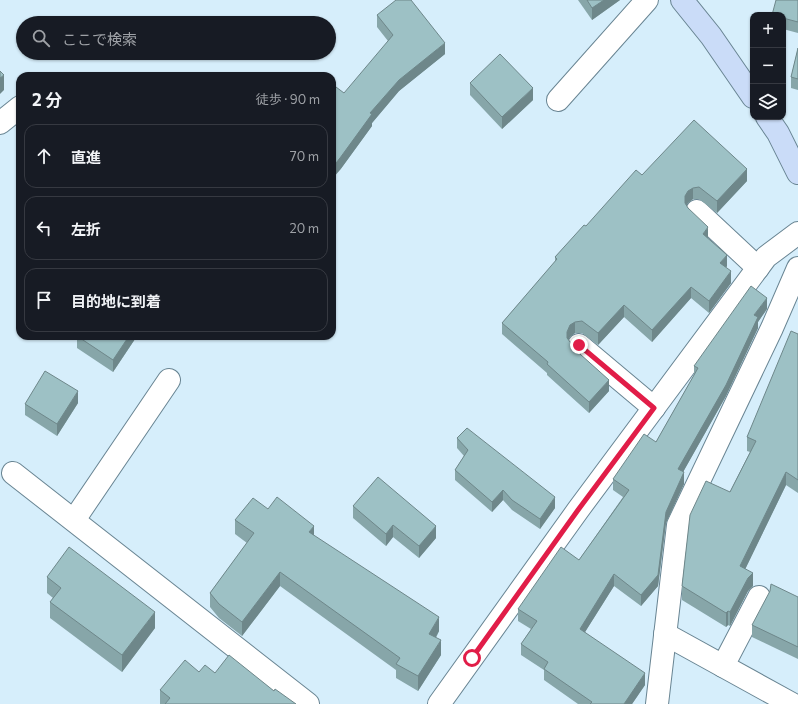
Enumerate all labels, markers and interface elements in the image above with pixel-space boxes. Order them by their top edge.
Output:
map controls [750,12,786,120]
button: + [750,12,786,48]
search box [16,16,336,60]
icon: search [30,27,52,49]
text: ここで検索 [62,30,137,48]
button: − [750,48,786,84]
button: layers [750,84,786,120]
text: 2 分 [32,89,62,110]
text: 徒歩 · 90 m [256,91,320,107]
icon: ahead [33,145,55,167]
text: 直進 [71,148,101,166]
text: 70 m [290,148,319,164]
icon: left [33,217,55,239]
text: 左折 [71,220,101,238]
text: 20 m [290,220,319,236]
icon: arrive [33,289,55,311]
text: 目的地に到着 [71,292,161,310]
route end [570,336,588,354]
route start [463,649,481,667]

